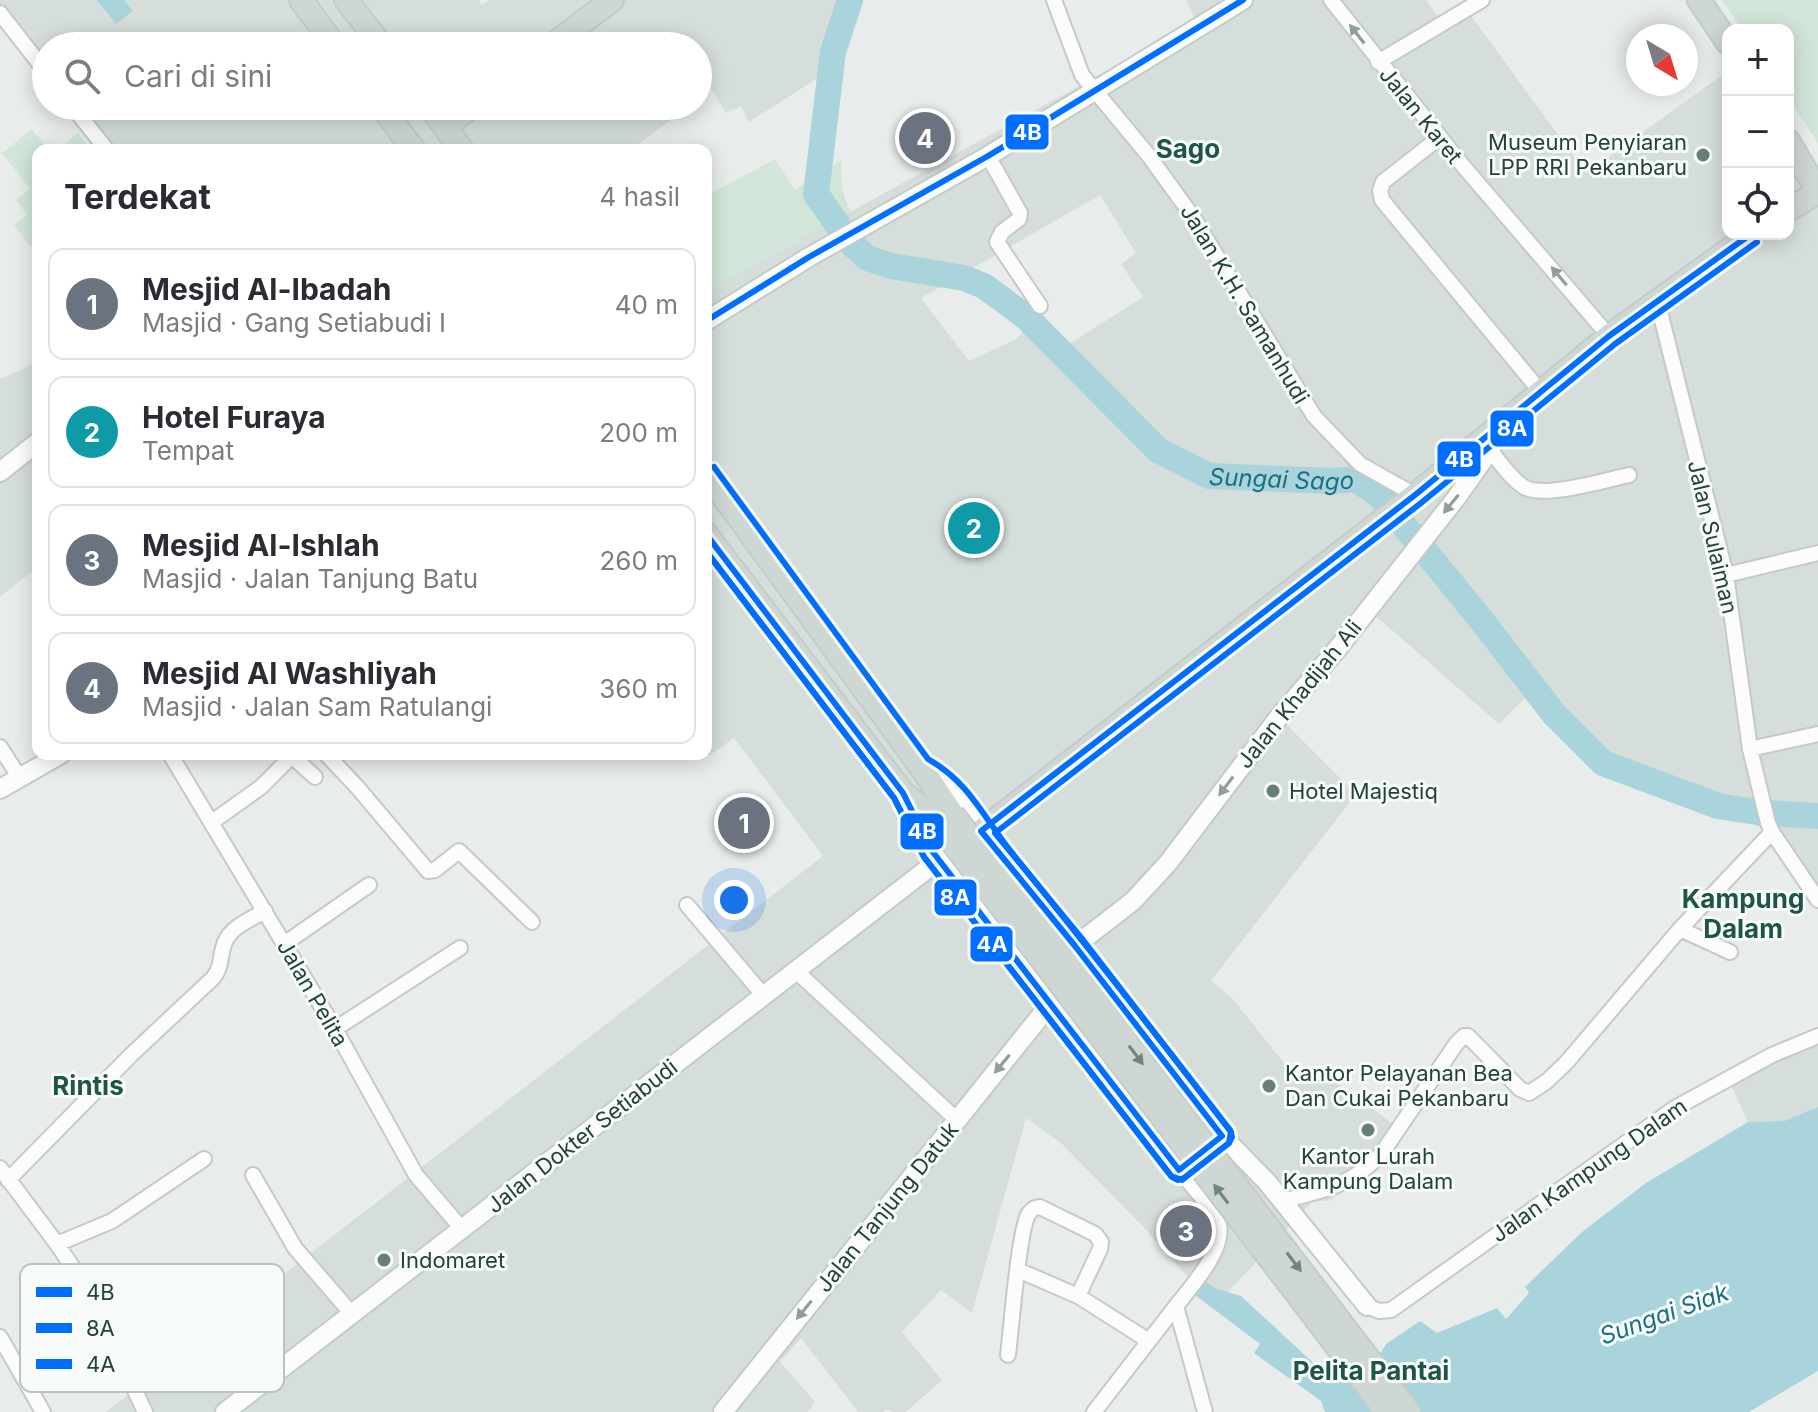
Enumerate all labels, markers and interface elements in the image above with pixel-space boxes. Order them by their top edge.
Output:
one-way arrow [1349,24,1365,44]
north arrow [1626,24,1698,96]
map controls [1722,24,1794,240]
button: + [1722,24,1794,96]
search box [32,32,712,120]
icon: search [60,54,104,98]
text: Cari di sini [124,58,272,94]
street label: Jalan Karet [1374,61,1468,169]
button: − [1722,96,1794,168]
pin: 4 [899,108,951,168]
line badge: 4B [1004,113,1050,151]
text: 4B [1012,119,1042,145]
place label: Museum Penyiaran LPP RRI Pekanbaru [1488,129,1687,180]
district label: Sago [1156,133,1220,164]
marker: Museum Penyiaran LPP RRI Pekanbaru [1694,146,1712,164]
button: locate [1722,168,1794,240]
text: Terdekat [64,176,211,217]
text: 4 hasil [600,181,680,212]
street label: Jalan K.H. Samanhudi [1175,200,1315,408]
one-way arrow [1551,267,1568,287]
text: Mesjid Al-Ibadah [142,271,392,307]
text: 1 [86,289,98,320]
text: 40 m [615,289,678,320]
text: Masjid · Gang Setiabudi I [142,307,446,338]
text: Hotel Furaya [142,399,326,435]
line badge: 8A [1489,409,1535,448]
text: 8A [1497,415,1527,441]
text: 2 [84,417,100,448]
text: 200 m [599,417,678,448]
text: Tempat [142,435,234,466]
line badge: 4B [1436,440,1482,478]
text: 4B [1444,446,1474,472]
street label: Jalan Sulaiman [1683,458,1743,616]
water label: Sungai Sago [1208,462,1355,496]
one-way arrow [1443,494,1460,514]
pin: 2 [948,498,1000,558]
text: Mesjid Al-Ishlah [142,527,380,563]
text: 3 [84,545,100,576]
text: 260 m [600,545,678,576]
text: Masjid · Jalan Tanjung Batu [142,563,478,594]
street label: Jalan Khadijah Ali [1231,615,1367,773]
text: Mesjid Al Washliyah [142,655,437,691]
text: 4 [83,673,101,704]
text: 360 m [599,673,678,704]
text: Masjid · Jalan Sam Ratulangi [142,691,492,722]
one-way arrow [1218,776,1234,796]
place label: Hotel Majestiq [1289,778,1438,804]
marker: Hotel Majestiq [1264,782,1282,800]
pin: 1 [718,793,770,853]
line badge: 4B [899,812,945,851]
text: 4B [907,818,937,844]
line badge: 8A [933,878,978,917]
your location [714,880,754,920]
district label: Kampung Dalam [1682,883,1804,944]
text: 8A [940,884,970,910]
line badge: 4A [969,925,1014,963]
text: 4A [976,931,1008,957]
street label: Jalan Pelita [272,935,354,1051]
one-way arrow [1128,1045,1144,1065]
street label: Jalan Dokter Setiabudi [482,1054,682,1218]
one-way arrow [994,1054,1011,1074]
place label: Kantor Pelayanan Bea Dan Cukai Pekanbaru [1285,1060,1513,1111]
district label: Rintis [52,1070,124,1101]
marker: Kantor Pelayanan Bea Dan Cukai Pekanbaru [1260,1077,1278,1095]
street label: Jalan Kampung Dalam [1486,1093,1692,1247]
street label: Jalan Tanjung Datuk [810,1117,964,1297]
marker: Kantor Lurah Kampung Dalam [1359,1121,1377,1139]
place label: Kantor Lurah Kampung Dalam [1283,1143,1453,1194]
one-way arrow [1214,1184,1230,1204]
pin: 3 [1160,1201,1212,1261]
place label: Indomaret [400,1247,505,1273]
marker: Indomaret [375,1251,393,1269]
one-way arrow [1286,1252,1302,1272]
legend [20,1264,284,1392]
water label: Sungai Siak [1596,1277,1733,1351]
text: 4B [86,1279,115,1305]
one-way arrow [797,1300,813,1320]
text: 8A [86,1315,115,1341]
text: 4A [86,1351,115,1377]
district label: Pelita Pantai [1293,1355,1449,1386]

